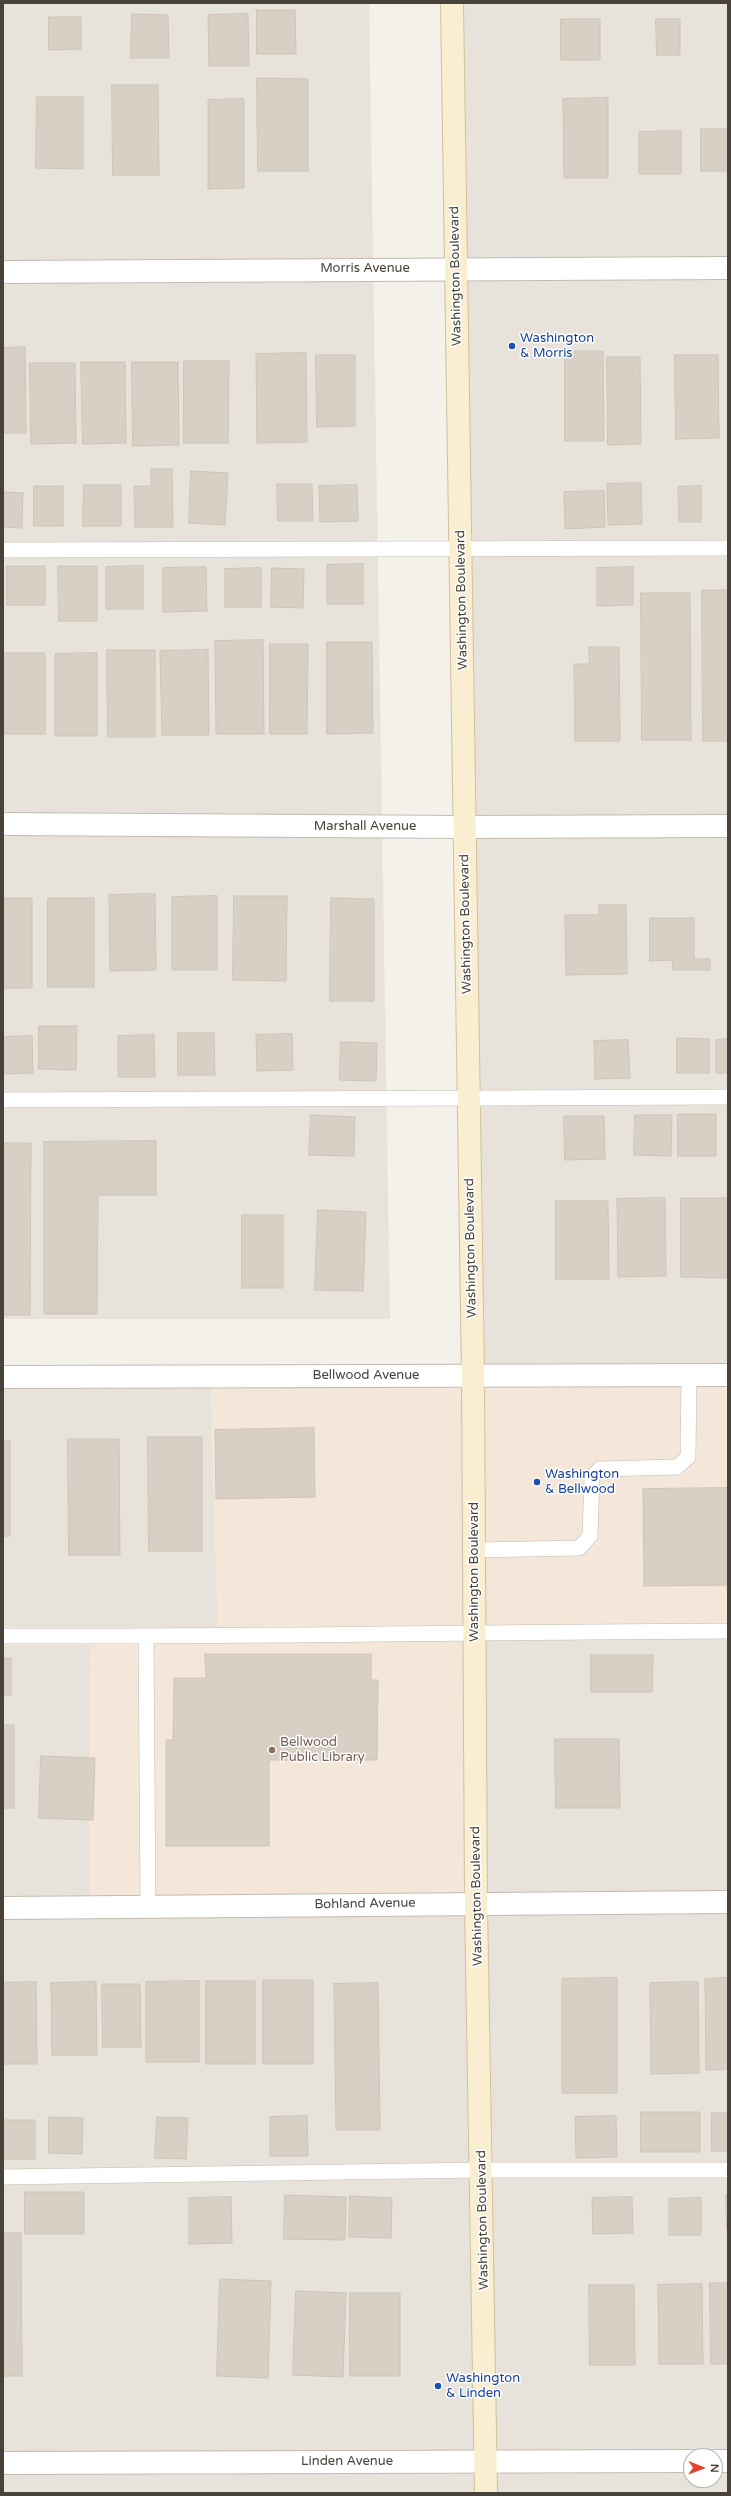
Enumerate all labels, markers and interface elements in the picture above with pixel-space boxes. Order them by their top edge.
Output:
street label: Washington Boulevard [447,206,465,346]
street label: Morris Avenue [320,261,410,277]
place label: Washington & Morris [520,331,594,362]
marker: Washington & Morris [507,341,517,351]
street label: Washington Boulevard [453,530,471,670]
street label: Marshall Avenue [314,819,416,835]
street label: Washington Boulevard [457,854,475,994]
street label: Washington Boulevard [462,1178,480,1318]
street label: Bellwood Avenue [313,1368,419,1384]
place label: Washington & Bellwood [545,1467,619,1498]
marker: Washington & Bellwood [532,1477,542,1487]
street label: Washington Boulevard [467,1502,483,1642]
place label: Bellwood Public Library [280,1735,365,1766]
marker: Bellwood Public Library [267,1745,277,1755]
street label: Washington Boulevard [468,1826,486,1966]
street label: Bohland Avenue [314,1895,416,1913]
street label: Washington Boulevard [474,2150,492,2290]
place label: Washington & Linden [446,2371,520,2402]
marker: Washington & Linden [433,2381,443,2391]
north arrow [683,2448,723,2488]
street label: Linden Avenue [301,2454,393,2470]
text: N [708,2464,721,2473]

